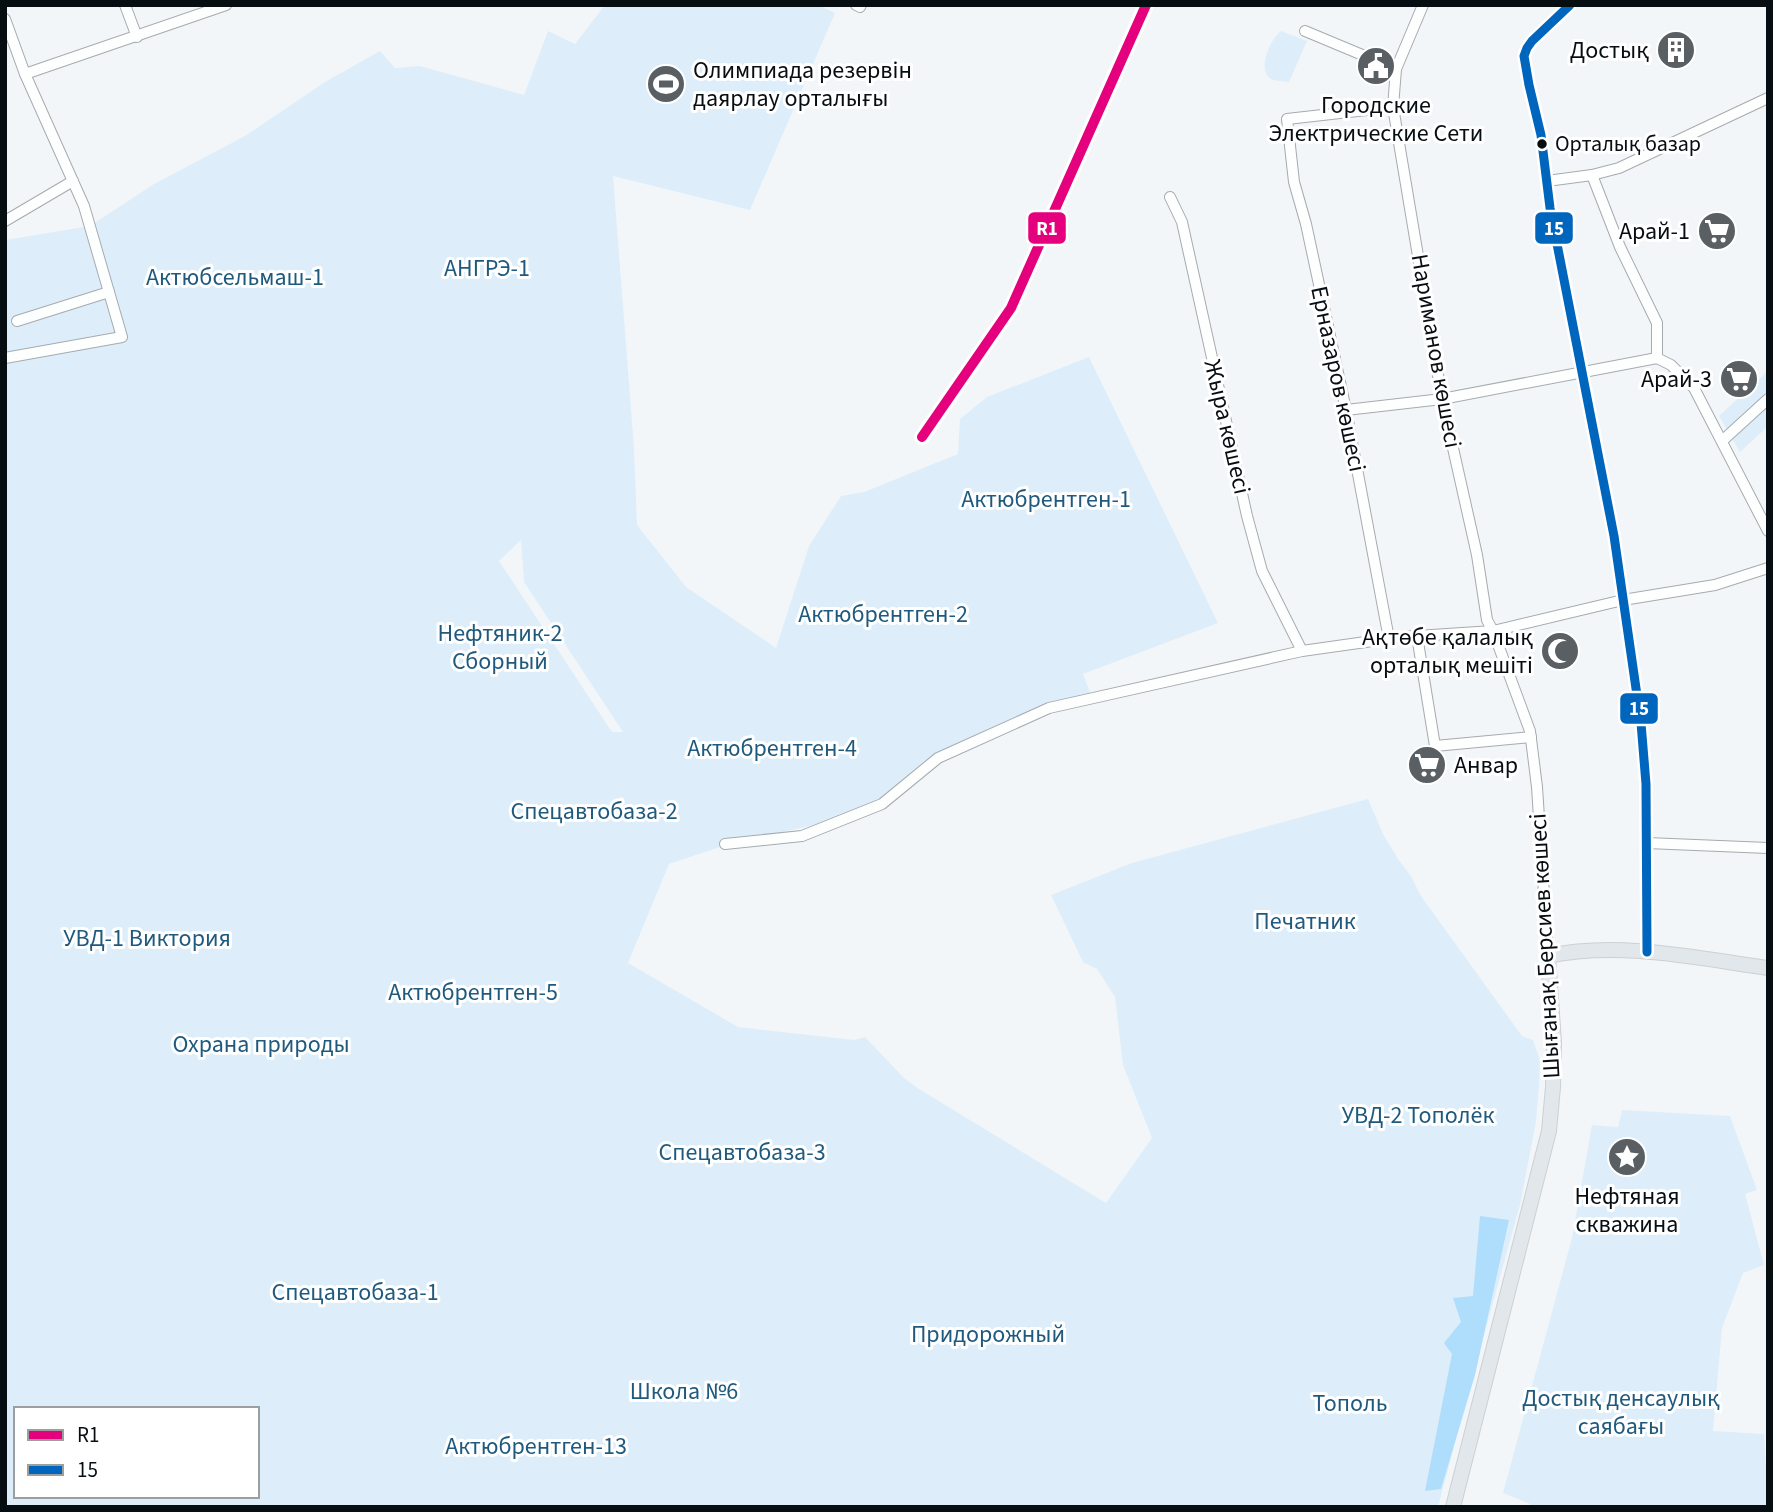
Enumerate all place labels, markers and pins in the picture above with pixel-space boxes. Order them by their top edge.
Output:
building icon: Достық [1655,29,1697,71]
place label: Достық [1570,33,1649,68]
public building icon: Городские Электрические Сети [1355,45,1397,87]
place label: Олимпиада резервін даярлау орталығы [693,53,912,116]
sports icon: Олимпиада резервін даярлау орталығы [645,63,687,105]
place label: Городские Электрические Сети [1269,88,1483,151]
place label: Орталық базар [1555,128,1701,160]
marker: Орталық базар [1535,137,1549,151]
supermarket icon: Арай-1 [1696,210,1738,252]
place label: Арай-1 [1619,214,1690,249]
supermarket icon: Арай-3 [1718,358,1760,400]
place label: Арай-3 [1641,362,1712,397]
place label: Ақтөбе қалалық орталық мешіті [1362,620,1533,683]
mosque icon: Ақтөбе қалалық орталық мешіті [1539,630,1581,672]
supermarket icon: Анвар [1406,744,1448,786]
place label: Анвар [1454,748,1518,783]
place icon: Нефтяная скважина [1606,1136,1648,1178]
place label: Нефтяная скважина [1574,1179,1680,1242]

